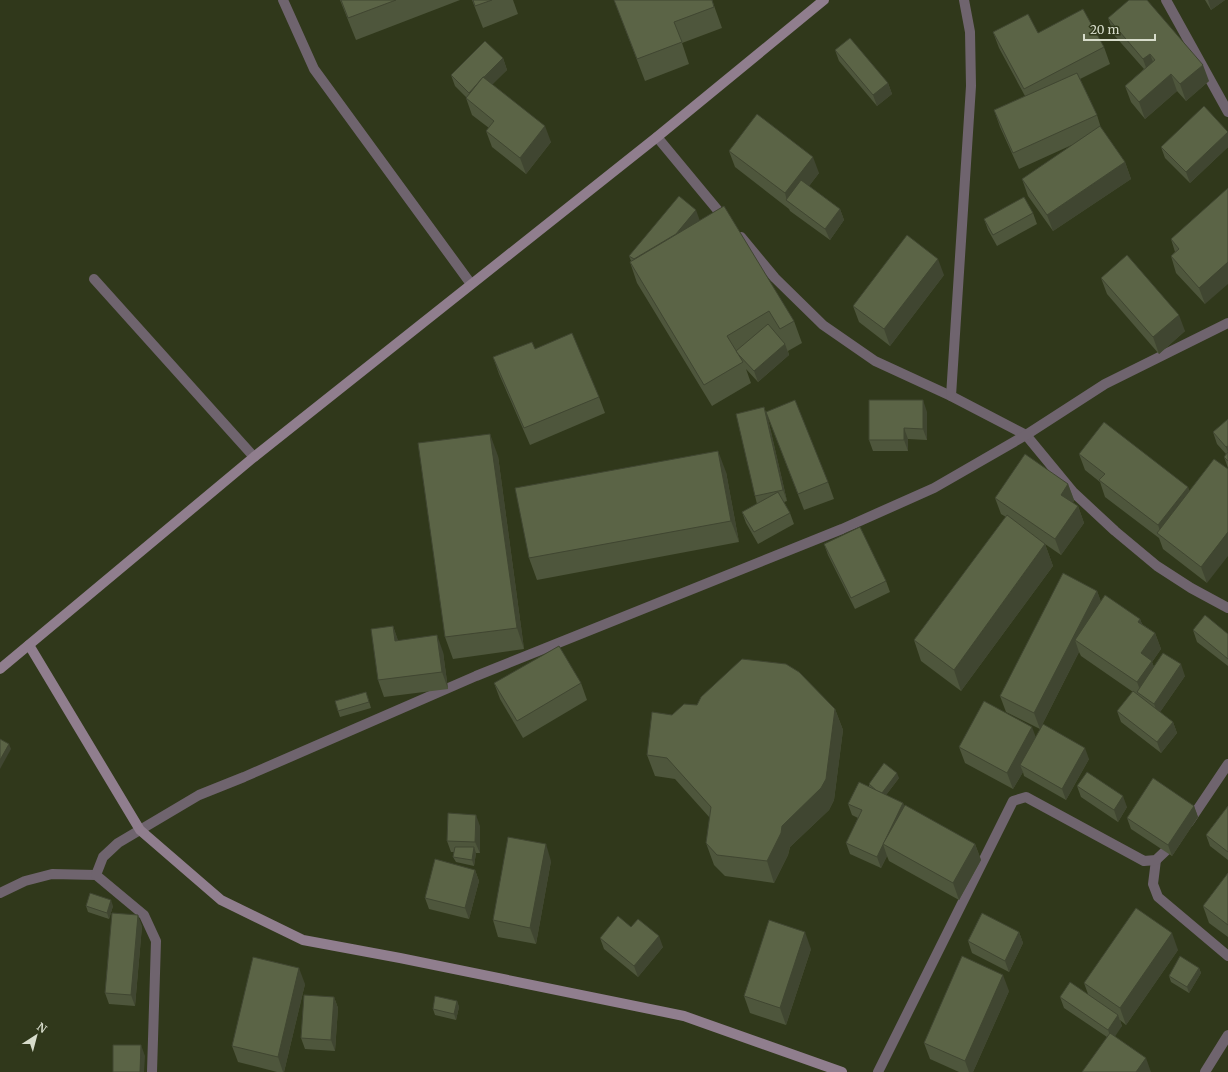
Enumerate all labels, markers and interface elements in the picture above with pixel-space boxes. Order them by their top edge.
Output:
scale bar [1084,16,1155,42]
text: 20 m [1090,22,1119,37]
north arrow [16,1016,56,1056]
text: N [34,1020,50,1036]

